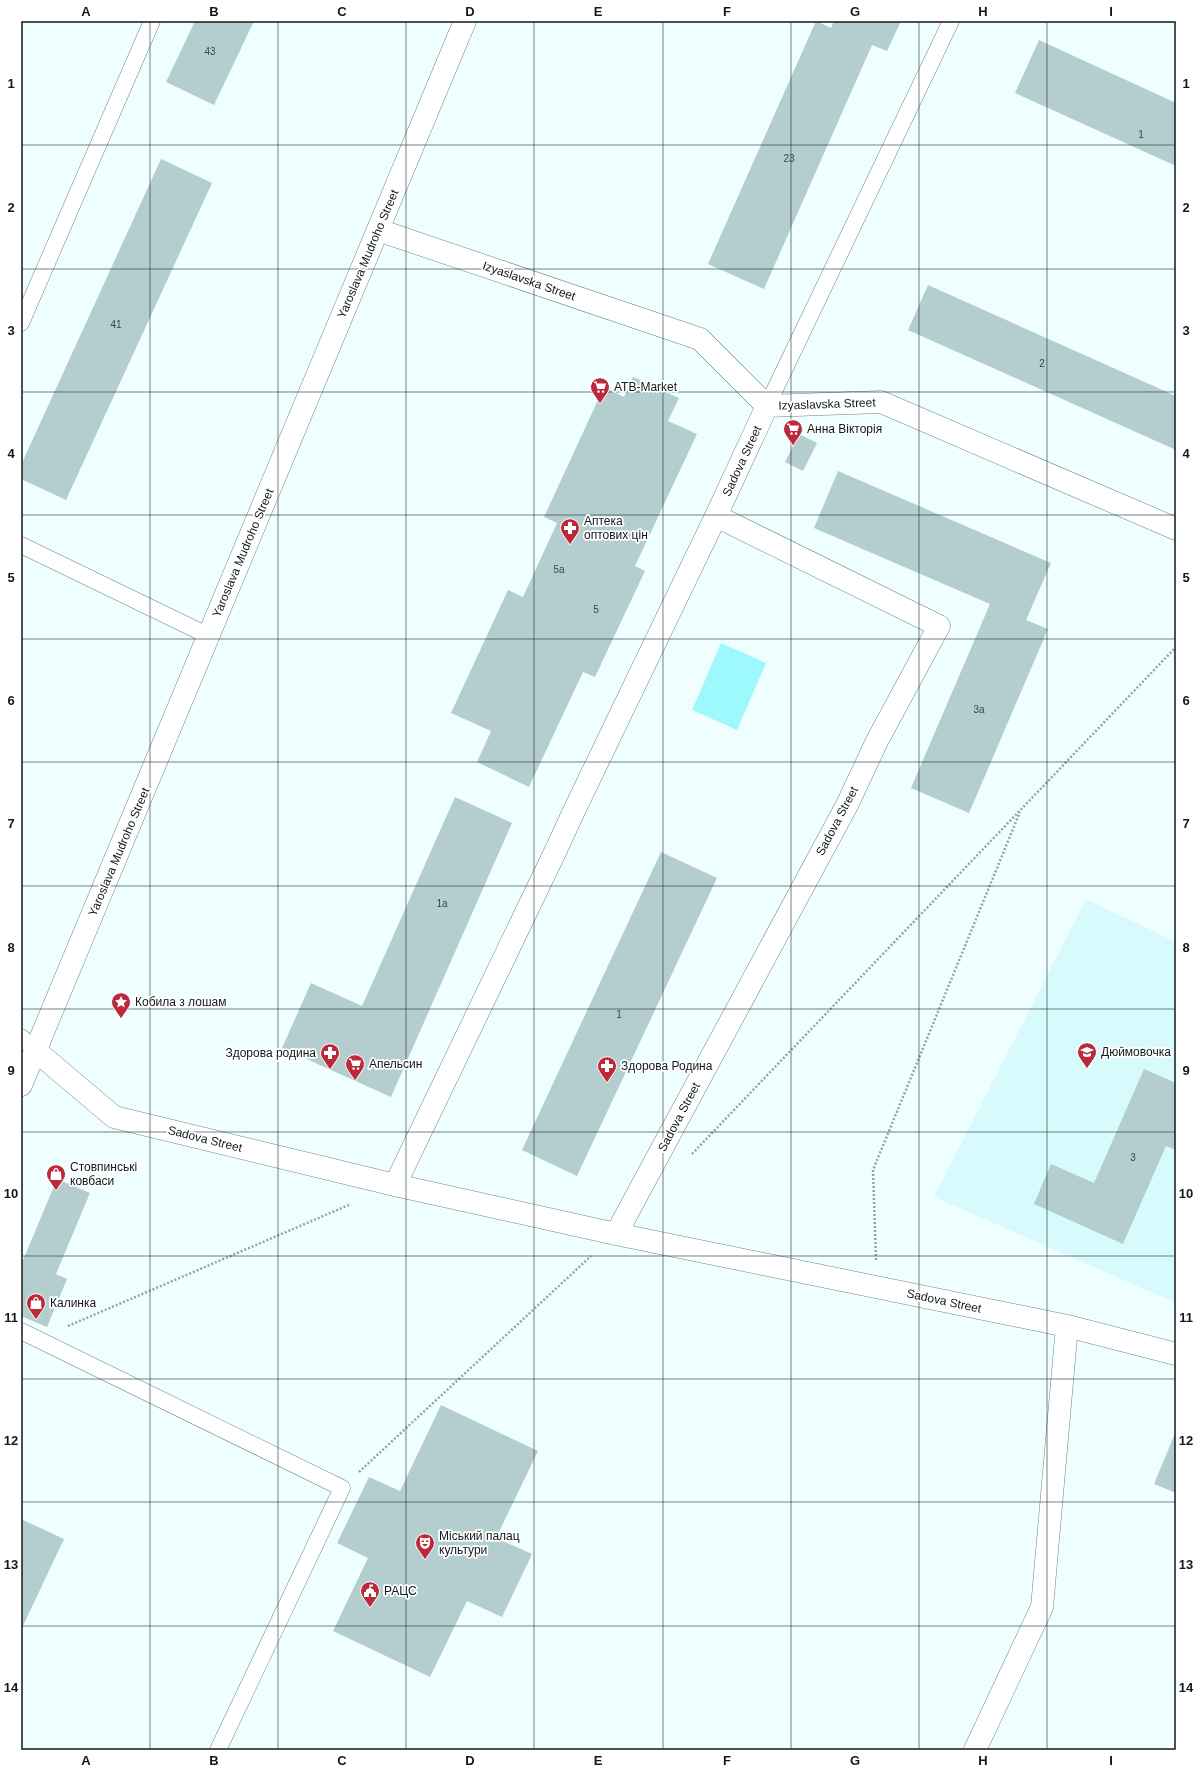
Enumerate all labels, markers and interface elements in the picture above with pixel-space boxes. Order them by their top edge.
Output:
text: A [81,4,91,19]
text: B [209,4,219,19]
text: C [337,4,347,19]
text: D [465,4,475,19]
text: E [594,4,603,19]
text: F [723,4,731,19]
text: G [850,4,860,19]
text: H [978,4,988,19]
text: I [1109,4,1113,19]
house number: 43 [204,46,216,57]
text: 1 [7,76,15,91]
text: 1 [1182,76,1190,91]
house number: 1 [1138,129,1144,140]
house number: 23 [783,153,795,164]
street label: Yaroslava Mudroho Street [334,187,402,320]
text: 2 [7,200,15,215]
text: 2 [1182,200,1190,215]
street label: Izyaslavska Street [481,259,578,304]
house number: 41 [110,319,122,330]
text: 3 [7,323,15,338]
text: 3 [1182,323,1190,338]
house number: 2 [1039,358,1045,369]
supermarket icon: ATB-Market [589,376,611,404]
place label: ATB-Market [614,380,678,394]
street label: Izyaslavska Street [778,395,877,413]
supermarket icon: Анна Вікторія [782,418,804,446]
place label: Анна Вікторія [807,422,882,436]
street label: Sadova Street [720,423,765,498]
text: 4 [7,446,15,461]
text: 4 [1182,446,1190,461]
street label: Yaroslava Mudroho Street [209,486,277,619]
place label: Аптека оптових цін [584,514,648,542]
pharmacy icon: Аптека оптових цін [559,517,581,545]
house number: 5а [553,564,565,575]
text: 5 [7,570,15,585]
text: 5 [1182,570,1190,585]
house number: 5 [593,604,599,615]
text: 6 [7,693,15,708]
text: 6 [1182,693,1190,708]
house number: 3а [973,704,985,715]
street label: Sadova Street [813,784,861,858]
street label: Yaroslava Mudroho Street [85,785,153,918]
text: 7 [7,816,15,831]
text: 7 [1182,816,1190,831]
house number: 1а [436,898,448,909]
text: 8 [7,940,15,955]
text: 8 [1182,940,1190,955]
place icon: Кобила з лошам [110,991,132,1019]
place label: Кобила з лошам [135,995,226,1009]
house number: 1 [616,1009,622,1020]
school or university icon: Дюймовочка [1076,1041,1098,1069]
pharmacy icon: Здорова родина [319,1042,341,1070]
place label: Дюймовочка [1101,1045,1171,1059]
place label: Здорова родина [225,1046,316,1060]
supermarket icon: Апельсин [344,1053,366,1081]
pharmacy icon: Здорова Родина [596,1055,618,1083]
place label: Апельсин [369,1057,422,1071]
place label: Здорова Родина [621,1059,713,1073]
text: 9 [7,1063,15,1078]
text: 9 [1182,1063,1190,1078]
street label: Sadova Street [655,1080,703,1154]
street label: Sadova Street [166,1123,244,1155]
house number: 3 [1130,1152,1136,1163]
place label: Стовпинські ковбаси [70,1160,137,1188]
shop icon: Стовпинські ковбаси [45,1163,67,1191]
text: 10 [4,1186,18,1201]
text: 10 [1179,1186,1193,1201]
street label: Sadova Street [905,1286,983,1316]
shop icon: Калинка [25,1292,47,1320]
place label: Калинка [50,1296,97,1310]
text: 11 [4,1310,18,1325]
text: 11 [1179,1310,1193,1325]
text: 12 [4,1433,18,1448]
text: 12 [1179,1433,1193,1448]
place label: Міський палац культури [439,1529,520,1557]
theatre icon: Міський палац культури [414,1532,436,1560]
text: 13 [4,1557,18,1572]
text: 13 [1179,1557,1193,1572]
public building icon: РАЦС [359,1580,381,1608]
place label: РАЦС [384,1584,417,1598]
text: 14 [4,1680,19,1695]
text: 14 [1179,1680,1194,1695]
text: A [81,1753,91,1768]
text: B [209,1753,219,1768]
text: C [337,1753,347,1768]
text: D [465,1753,475,1768]
text: E [594,1753,603,1768]
text: F [723,1753,731,1768]
text: G [850,1753,860,1768]
text: H [978,1753,988,1768]
text: I [1109,1753,1113,1768]

